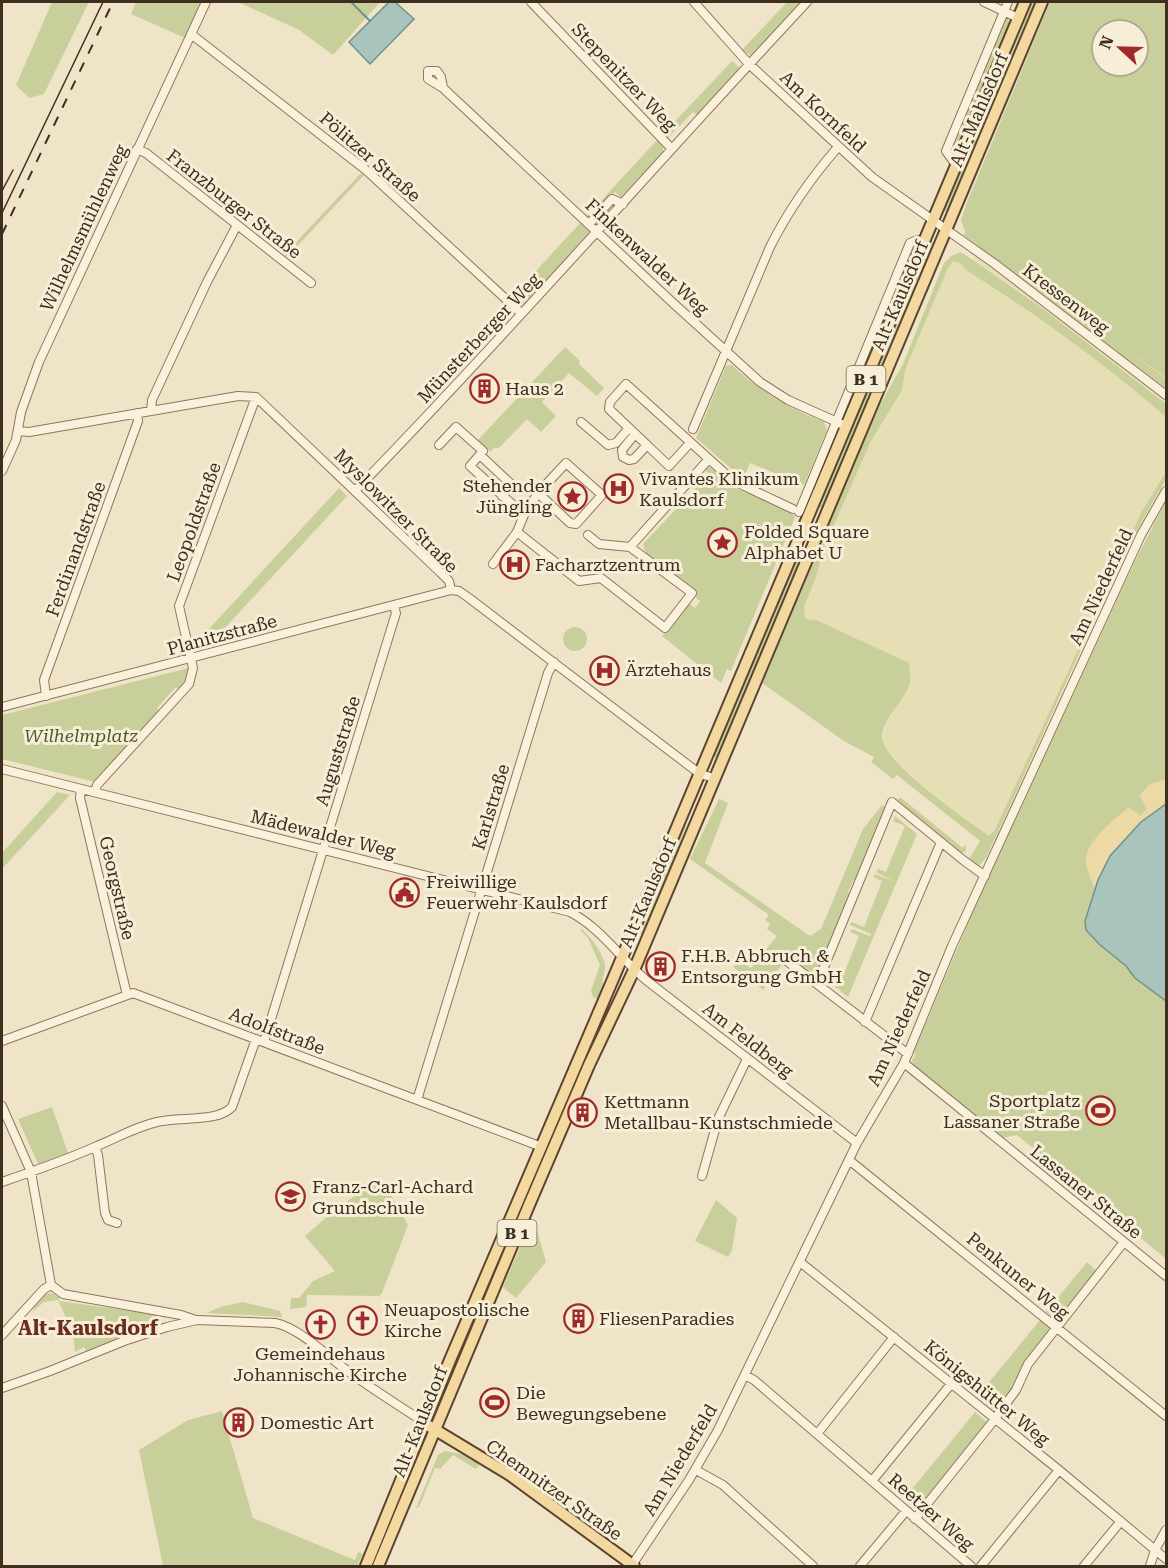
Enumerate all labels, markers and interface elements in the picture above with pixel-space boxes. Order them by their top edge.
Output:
north arrow [1090,18,1150,78]
street label: Stepenitzer Weg [568,19,682,135]
text: N [1095,33,1118,52]
street label: Alt-Mahlsdorf [945,49,1012,170]
street label: Am Kornfeld [776,66,871,157]
street label: Pölitzer Straße [316,107,425,206]
street label: Wilhelmsmühlenweg [36,140,132,315]
street label: Franzburger Straße [163,144,306,263]
street label: Finkenwalder Weg [581,194,714,320]
street label: Alt-Kaulsdorf [867,237,933,354]
street label: Kressenweg [1019,259,1114,338]
street label: Münsterberger Weg [413,268,545,407]
road number: B 1 [846,366,886,392]
building icon: Haus 2 [468,373,500,405]
place label: Haus 2 [505,378,564,399]
street label: Myslowitzer Straße [330,445,463,577]
street label: Leopoldstraße [162,459,225,584]
place label: Vivantes Klinikum Kaulsdorf [639,468,799,510]
hospital icon: Vivantes Klinikum Kaulsdorf [602,473,634,505]
place label: Stehender Jüngling [463,475,553,517]
street label: Ferdinandstraße [41,478,110,619]
place icon: Stehender Jüngling [557,480,589,512]
place label: Folded Square Alphabet U [744,521,869,563]
street label: Am Niederfeld [1064,525,1137,648]
place icon: Folded Square Alphabet U [707,526,739,558]
hospital icon: Facharztzentrum [498,549,530,581]
place label: Facharztzentrum [535,554,681,575]
street label: Planitzstraße [165,610,279,659]
hospital icon: Ärztehaus [588,654,620,686]
place label: Ärztehaus [625,659,711,680]
street label: Auguststraße [311,693,364,808]
park label: Wilhelmplatz [24,725,138,746]
street label: Karlstraße [467,761,514,852]
street label: Mädewalder Weg [248,805,399,862]
street label: Georgstraße [95,834,140,942]
street label: Alt-Kaulsdorf [615,834,681,951]
place label: Freiwillige Feuerwehr Kaulsdorf [426,871,608,913]
public building icon: Freiwillige Feuerwehr Kaulsdorf [389,876,421,908]
place label: F.H.B. Abbruch & Entsorgung GmbH [681,945,842,987]
building icon: F.H.B. Abbruch & Entsorgung GmbH [644,950,676,982]
street label: Am Niederfeld [862,966,935,1089]
street label: Am Feldberg [699,998,798,1082]
street label: Adolfstraße [226,1003,328,1058]
place label: Sportplatz Lassaner Straße [943,1090,1081,1132]
place label: Kettmann Metallbau-Kunstschmiede [604,1091,833,1133]
sports icon: Sportplatz Lassaner Straße [1085,1095,1117,1127]
building icon: Kettmann Metallbau-Kunstschmiede [567,1096,599,1128]
street label: Lassaner Straße [1026,1140,1146,1243]
place label: Franz-Carl-Achard Grundschule [312,1176,474,1218]
school or university icon: Franz-Carl-Achard Grundschule [275,1181,307,1213]
road number: B 1 [498,1220,536,1246]
street label: Penkuner Weg [963,1228,1074,1324]
place label: Neuapostolische Kirche [384,1299,530,1341]
building icon: FliesenParadies [562,1303,594,1335]
church icon: Neuapostolische Kirche [347,1304,379,1336]
place label: FliesenParadies [599,1308,734,1329]
church icon: Gemeindehaus Johannische Kirche [304,1309,336,1341]
district label: Alt-Kaulsdorf [18,1316,158,1340]
street label: Königshütter Weg [920,1336,1055,1450]
place label: Gemeindehaus Johannische Kirche [233,1343,407,1385]
street label: Alt-Kaulsdorf [388,1362,452,1480]
place label: Die Bewegungsebene [516,1382,667,1424]
sports icon: Die Bewegungsebene [479,1387,511,1419]
street label: Am Niederfeld [638,1400,721,1519]
building icon: Domestic Art [223,1407,255,1439]
place label: Domestic Art [260,1412,374,1433]
street label: Chemnitzer Straße [482,1435,626,1545]
street label: Reetzer Weg [884,1469,979,1555]

